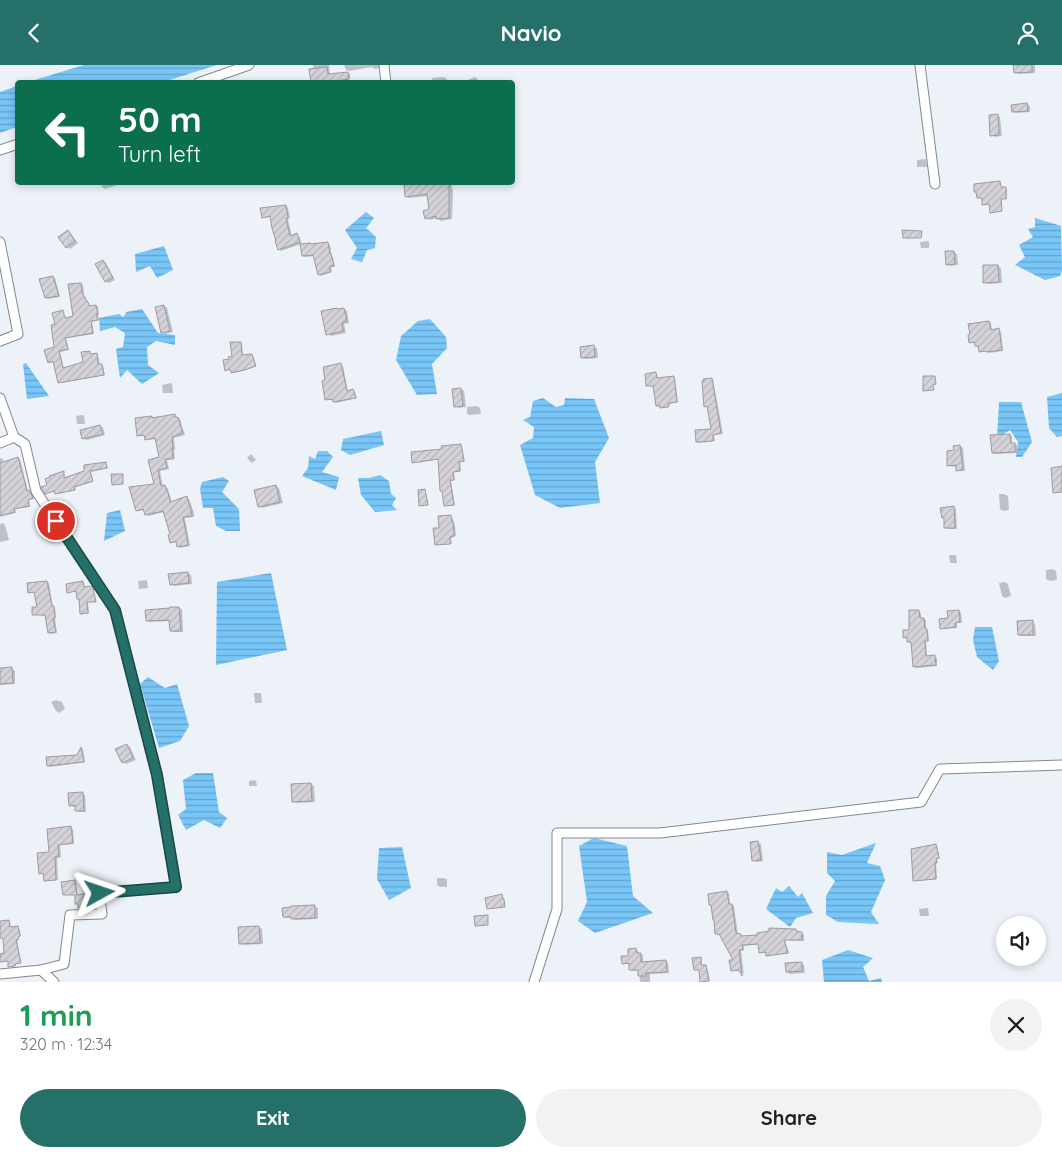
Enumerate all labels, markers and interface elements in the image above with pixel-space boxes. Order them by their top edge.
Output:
icon: back [20,19,48,47]
text: Navio [500,19,562,47]
icon: person [1014,19,1042,47]
text: 50 m [118,97,202,141]
icon: left [35,100,100,165]
text: Turn left [118,140,201,168]
pin [35,500,77,542]
icon: arrive [42,507,70,535]
position arrow [73,866,125,918]
map controls [996,916,1046,966]
button: sound [996,916,1046,966]
text: 1 min [20,996,93,1034]
button: close [990,999,1042,1051]
text: 320 m · 12:34 [20,1034,112,1054]
button: Exit [20,1089,526,1147]
button: Share [536,1089,1042,1147]

